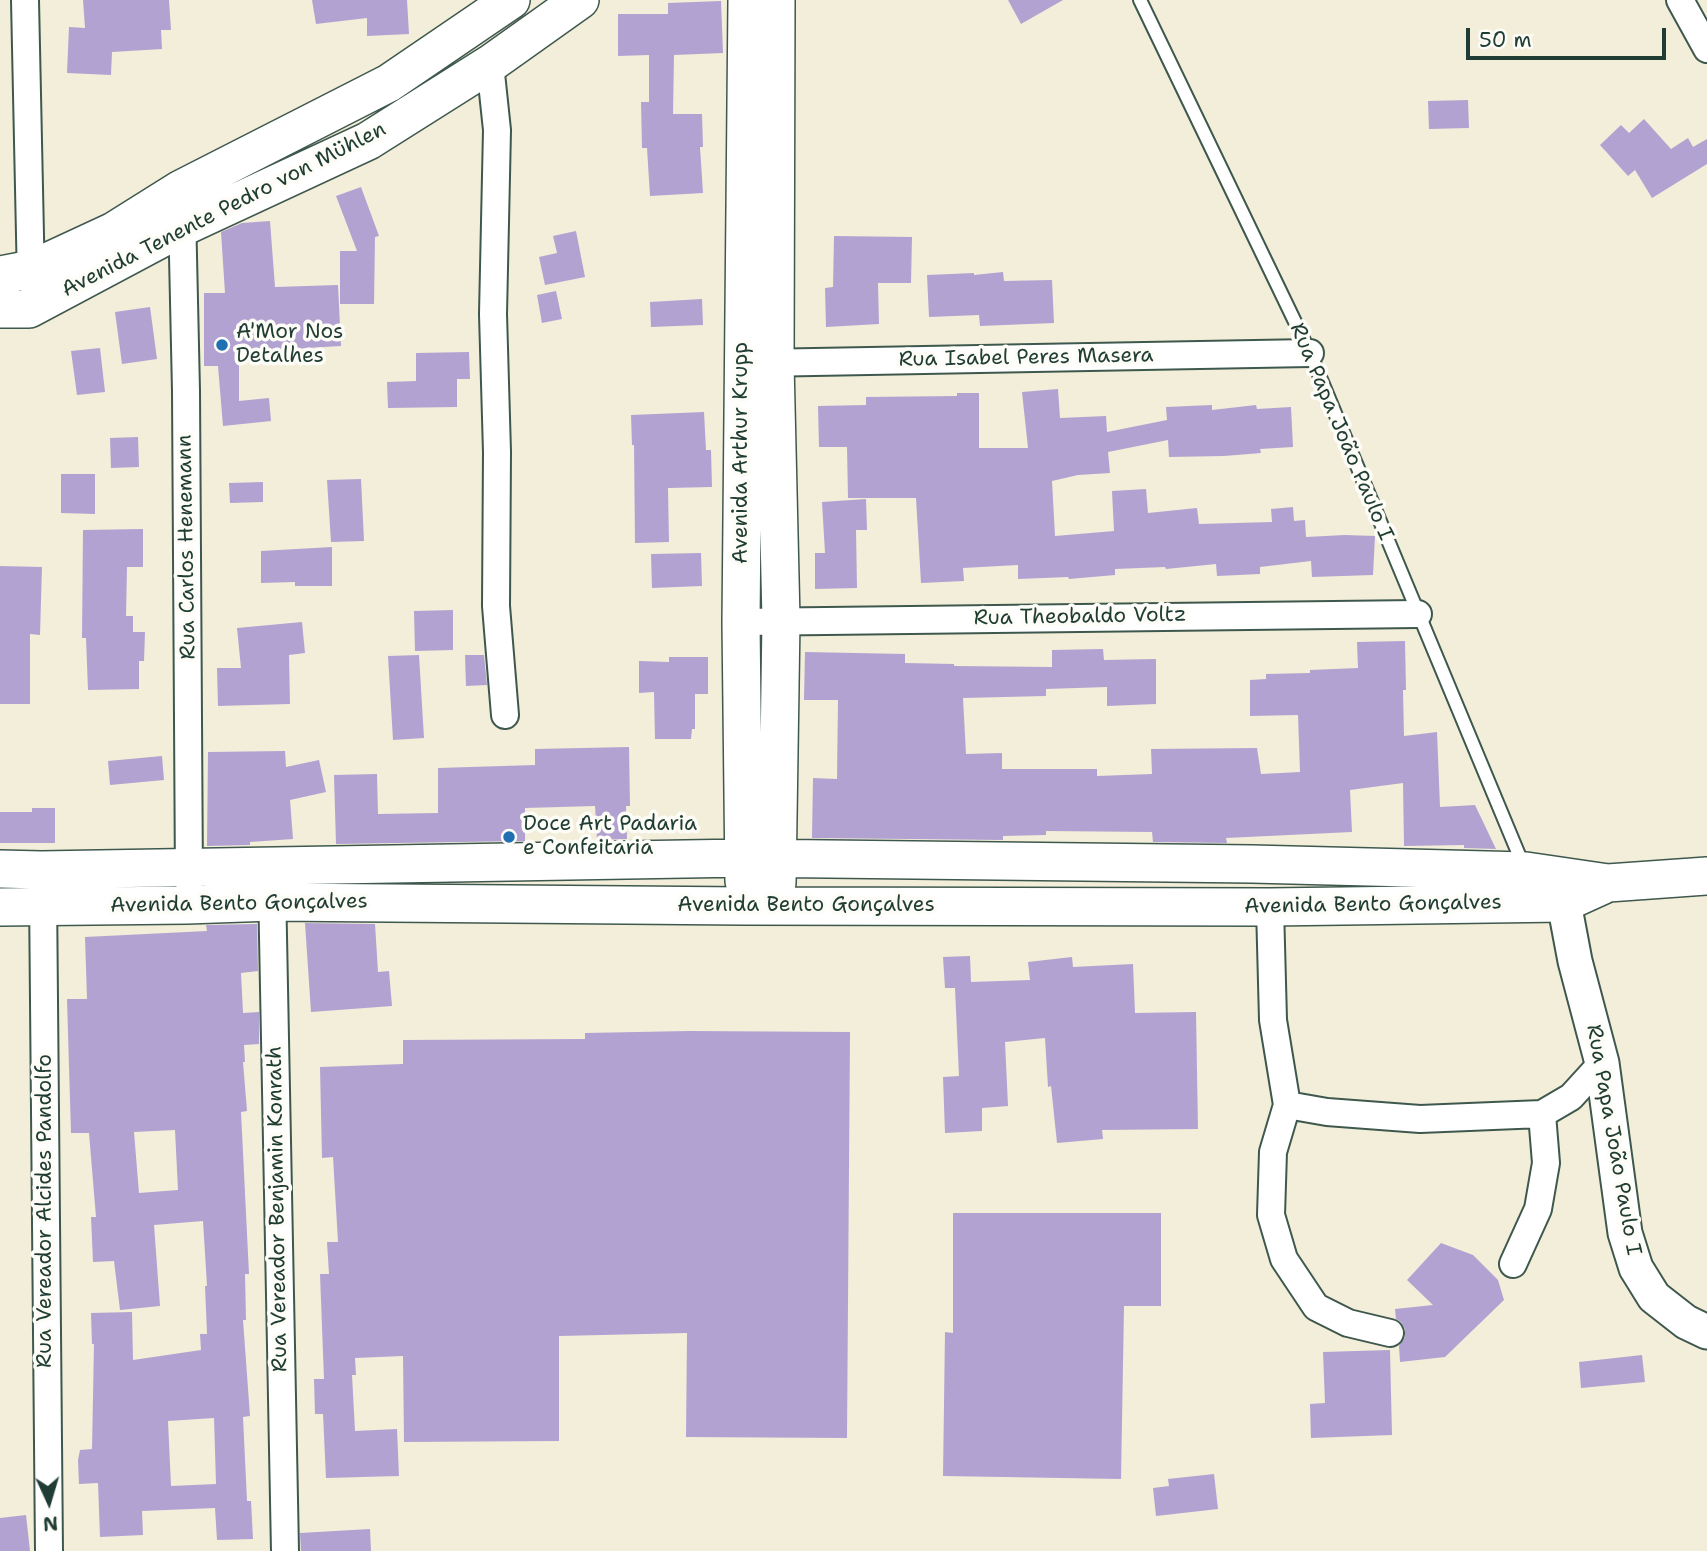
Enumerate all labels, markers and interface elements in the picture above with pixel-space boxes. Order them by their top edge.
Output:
scale bar [1469,14,1668,58]
text: 50 m [1479,26,1532,54]
street label: Avenida Tenente Pedro von Mühlen [58,117,390,303]
street label: Rua Papa João Paulo I [1284,319,1398,545]
place label: A'Mor Nos Detalhes [236,320,343,370]
marker: A'Mor Nos Detalhes [214,337,230,353]
street label: Avenida Arthur Krupp [729,342,755,564]
street label: Rua Isabel Peres Masera [898,343,1154,373]
street label: Rua Carlos Henemann [172,434,202,660]
street label: Rua Theobaldo Voltz [973,603,1187,631]
place label: Doce Art Padaria e Confeitaria [523,812,697,862]
marker: Doce Art Padaria e Confeitaria [501,829,517,845]
street label: Avenida Bento Gonçalves [110,889,368,919]
street label: Avenida Bento Gonçalves [1244,890,1502,920]
street label: Avenida Bento Gonçalves [677,893,935,919]
street label: Rua Papa João Paulo I [1580,1023,1646,1257]
street label: Rua Vereador Benjamin Konrath [263,1046,293,1372]
street label: Rua Vereador Alcides Pandolfo [33,1054,59,1368]
north arrow [14,1467,84,1537]
text: N [42,1510,59,1536]

